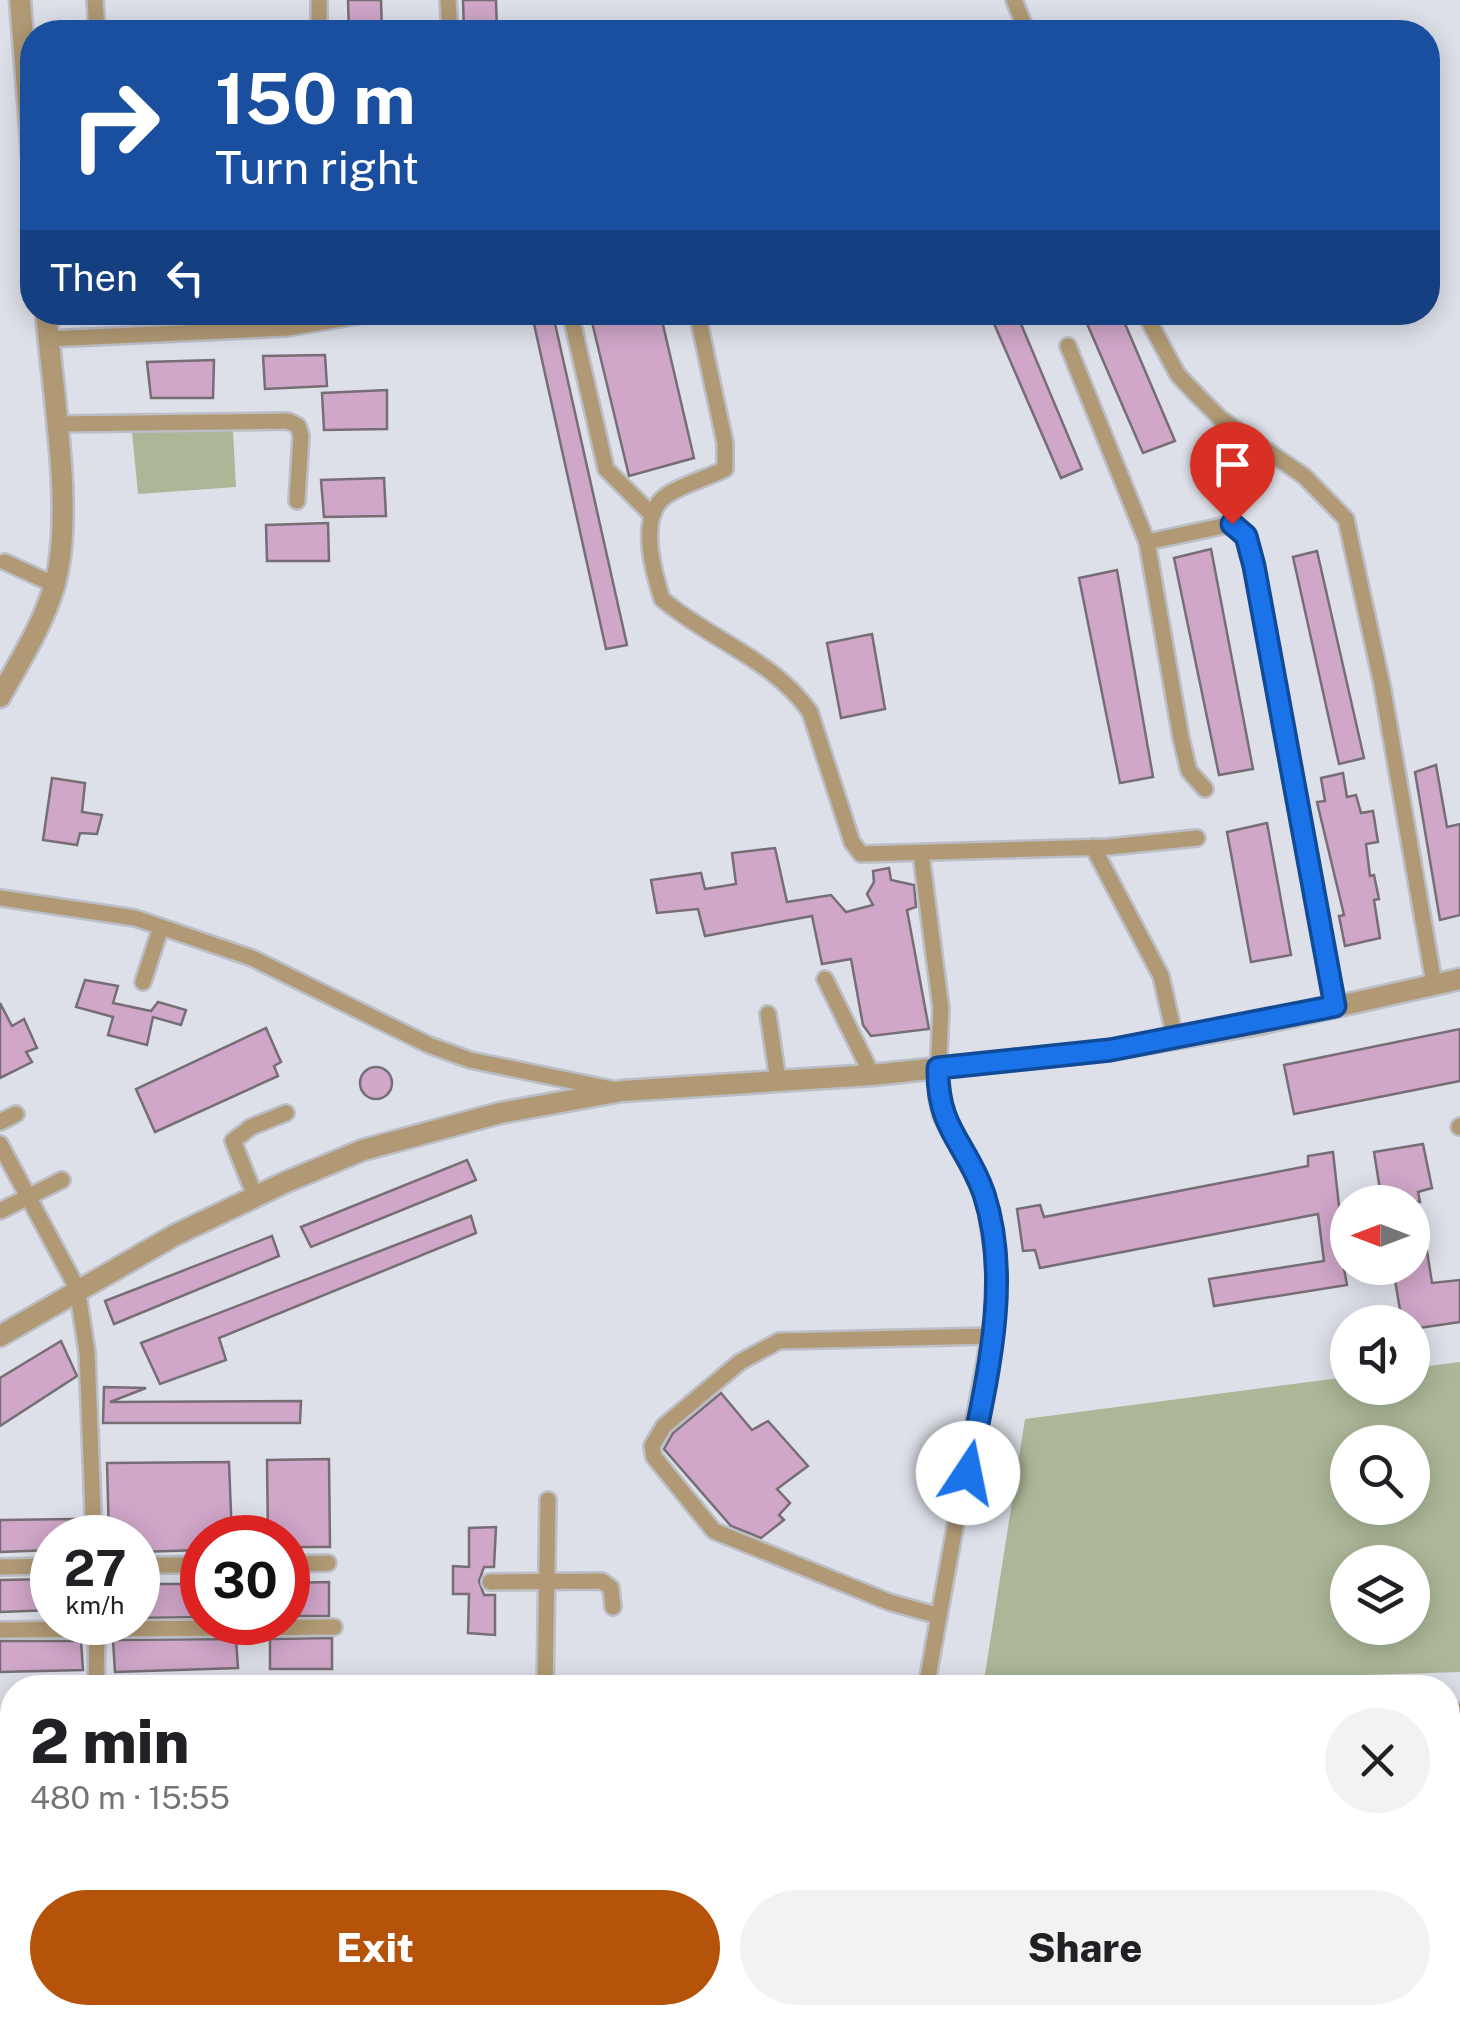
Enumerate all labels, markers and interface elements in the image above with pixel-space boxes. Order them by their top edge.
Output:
text: 150 m [215,57,416,140]
icon: right [50,60,180,190]
text: Turn right [215,141,419,194]
icon: left [158,250,213,305]
text: Then [50,255,138,300]
pin [1190,422,1275,525]
icon: arrive [1205,437,1260,492]
north arrow [1330,1185,1430,1285]
map controls [1330,1185,1430,1645]
button: sound [1330,1305,1430,1405]
position arrow [916,1421,1020,1525]
button: search [1330,1425,1430,1525]
speed limit sign: 30 [180,1515,310,1645]
text: 27 [63,1538,127,1597]
button: layers [1330,1545,1430,1645]
text: km/h [66,1590,124,1620]
text: 2 min [30,1706,189,1777]
button: close [1325,1708,1430,1813]
text: 480 m · 15:55 [30,1779,230,1816]
button: Exit [30,1890,720,2005]
button: Share [740,1890,1430,2005]

